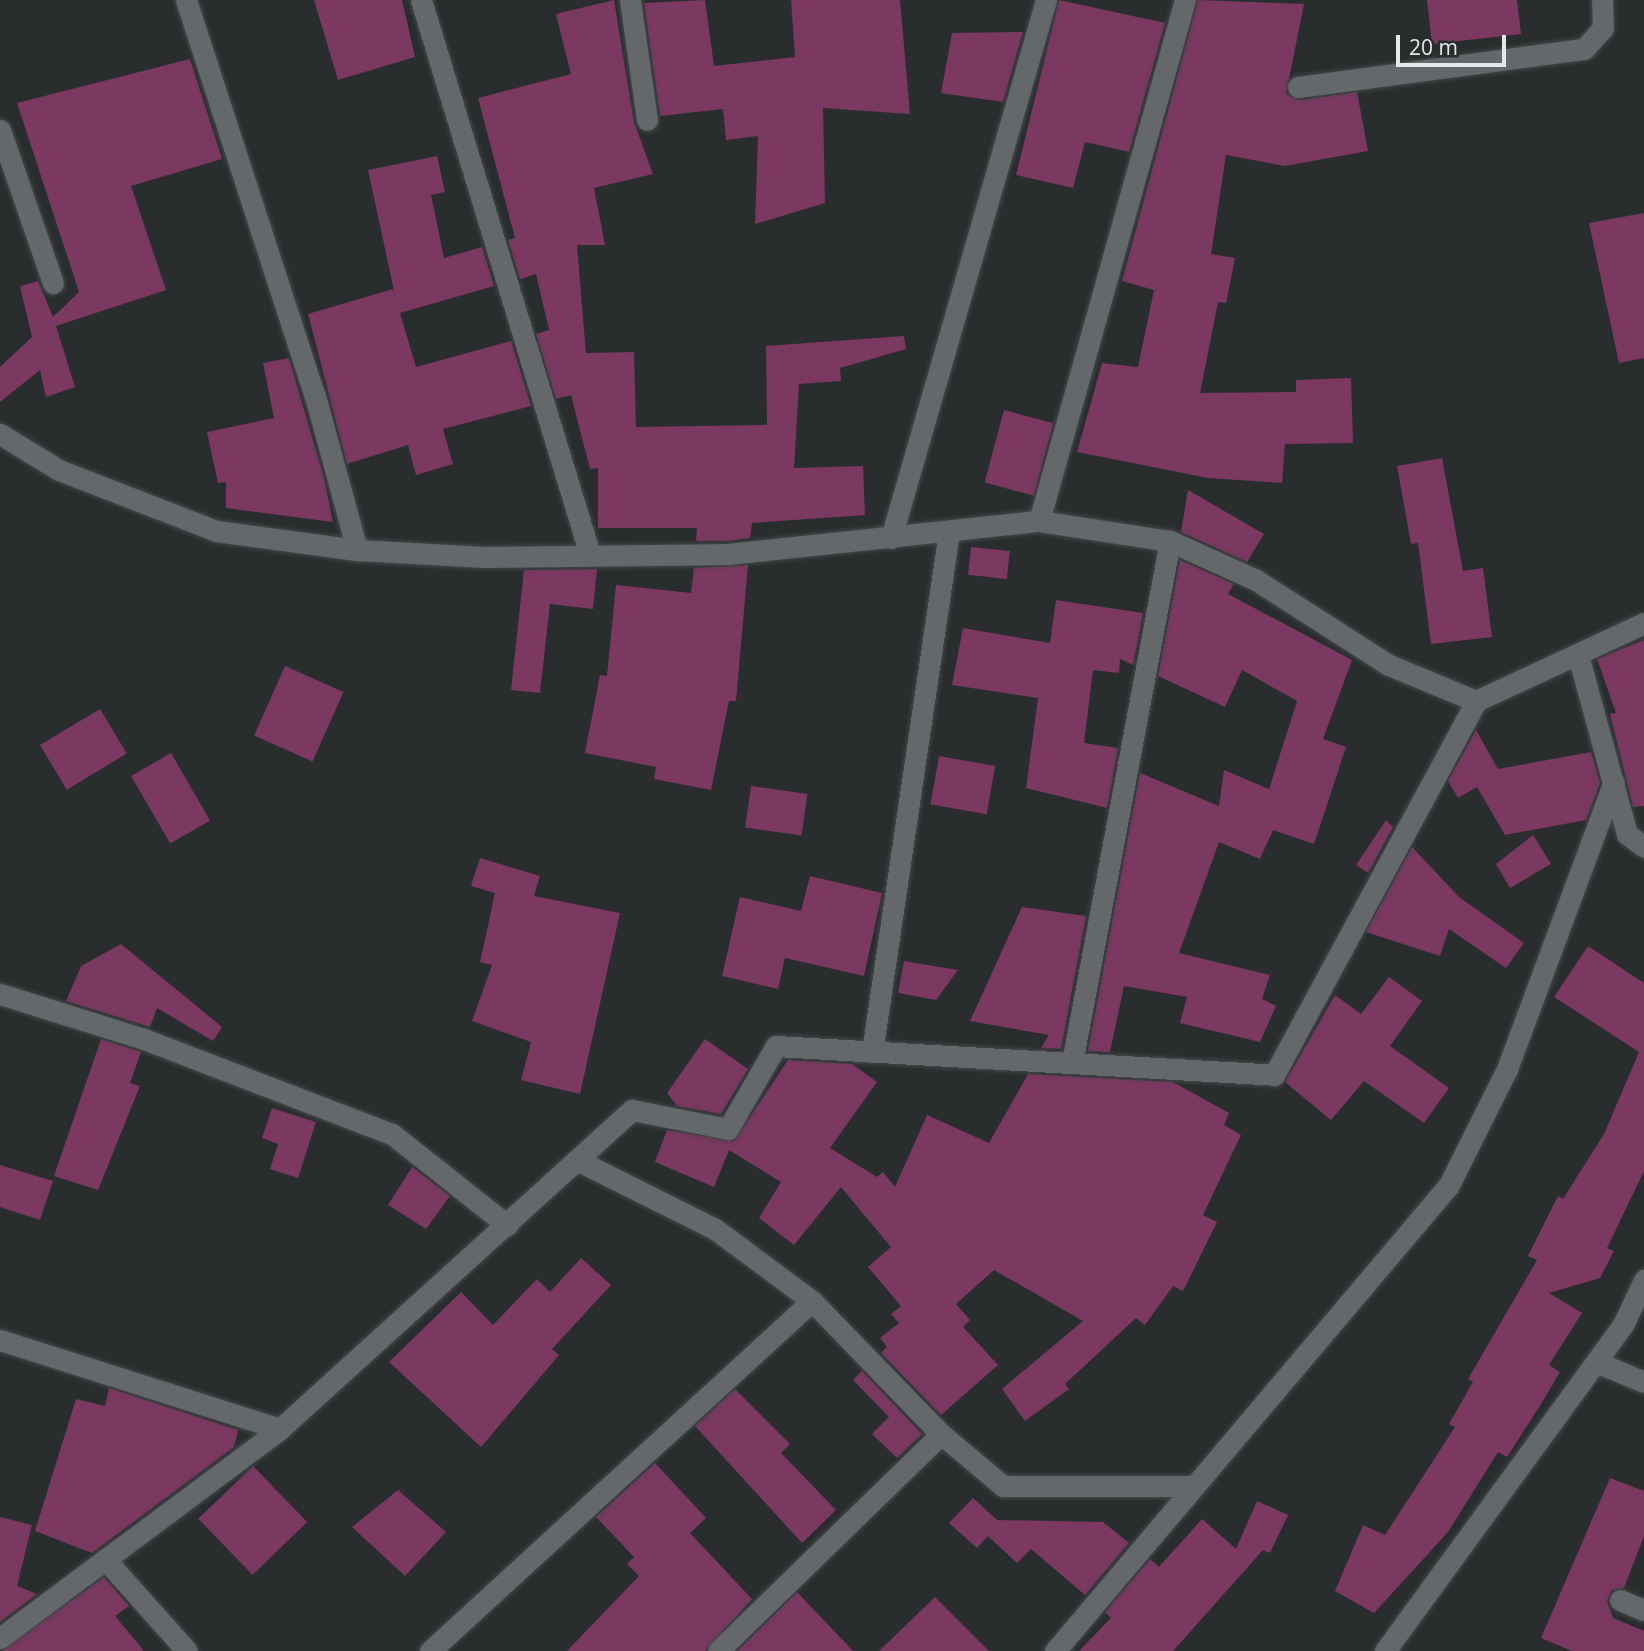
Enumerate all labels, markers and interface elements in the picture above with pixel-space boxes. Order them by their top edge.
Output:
scale bar [1399,21,1509,65]
text: 20 m [1409,33,1458,61]

